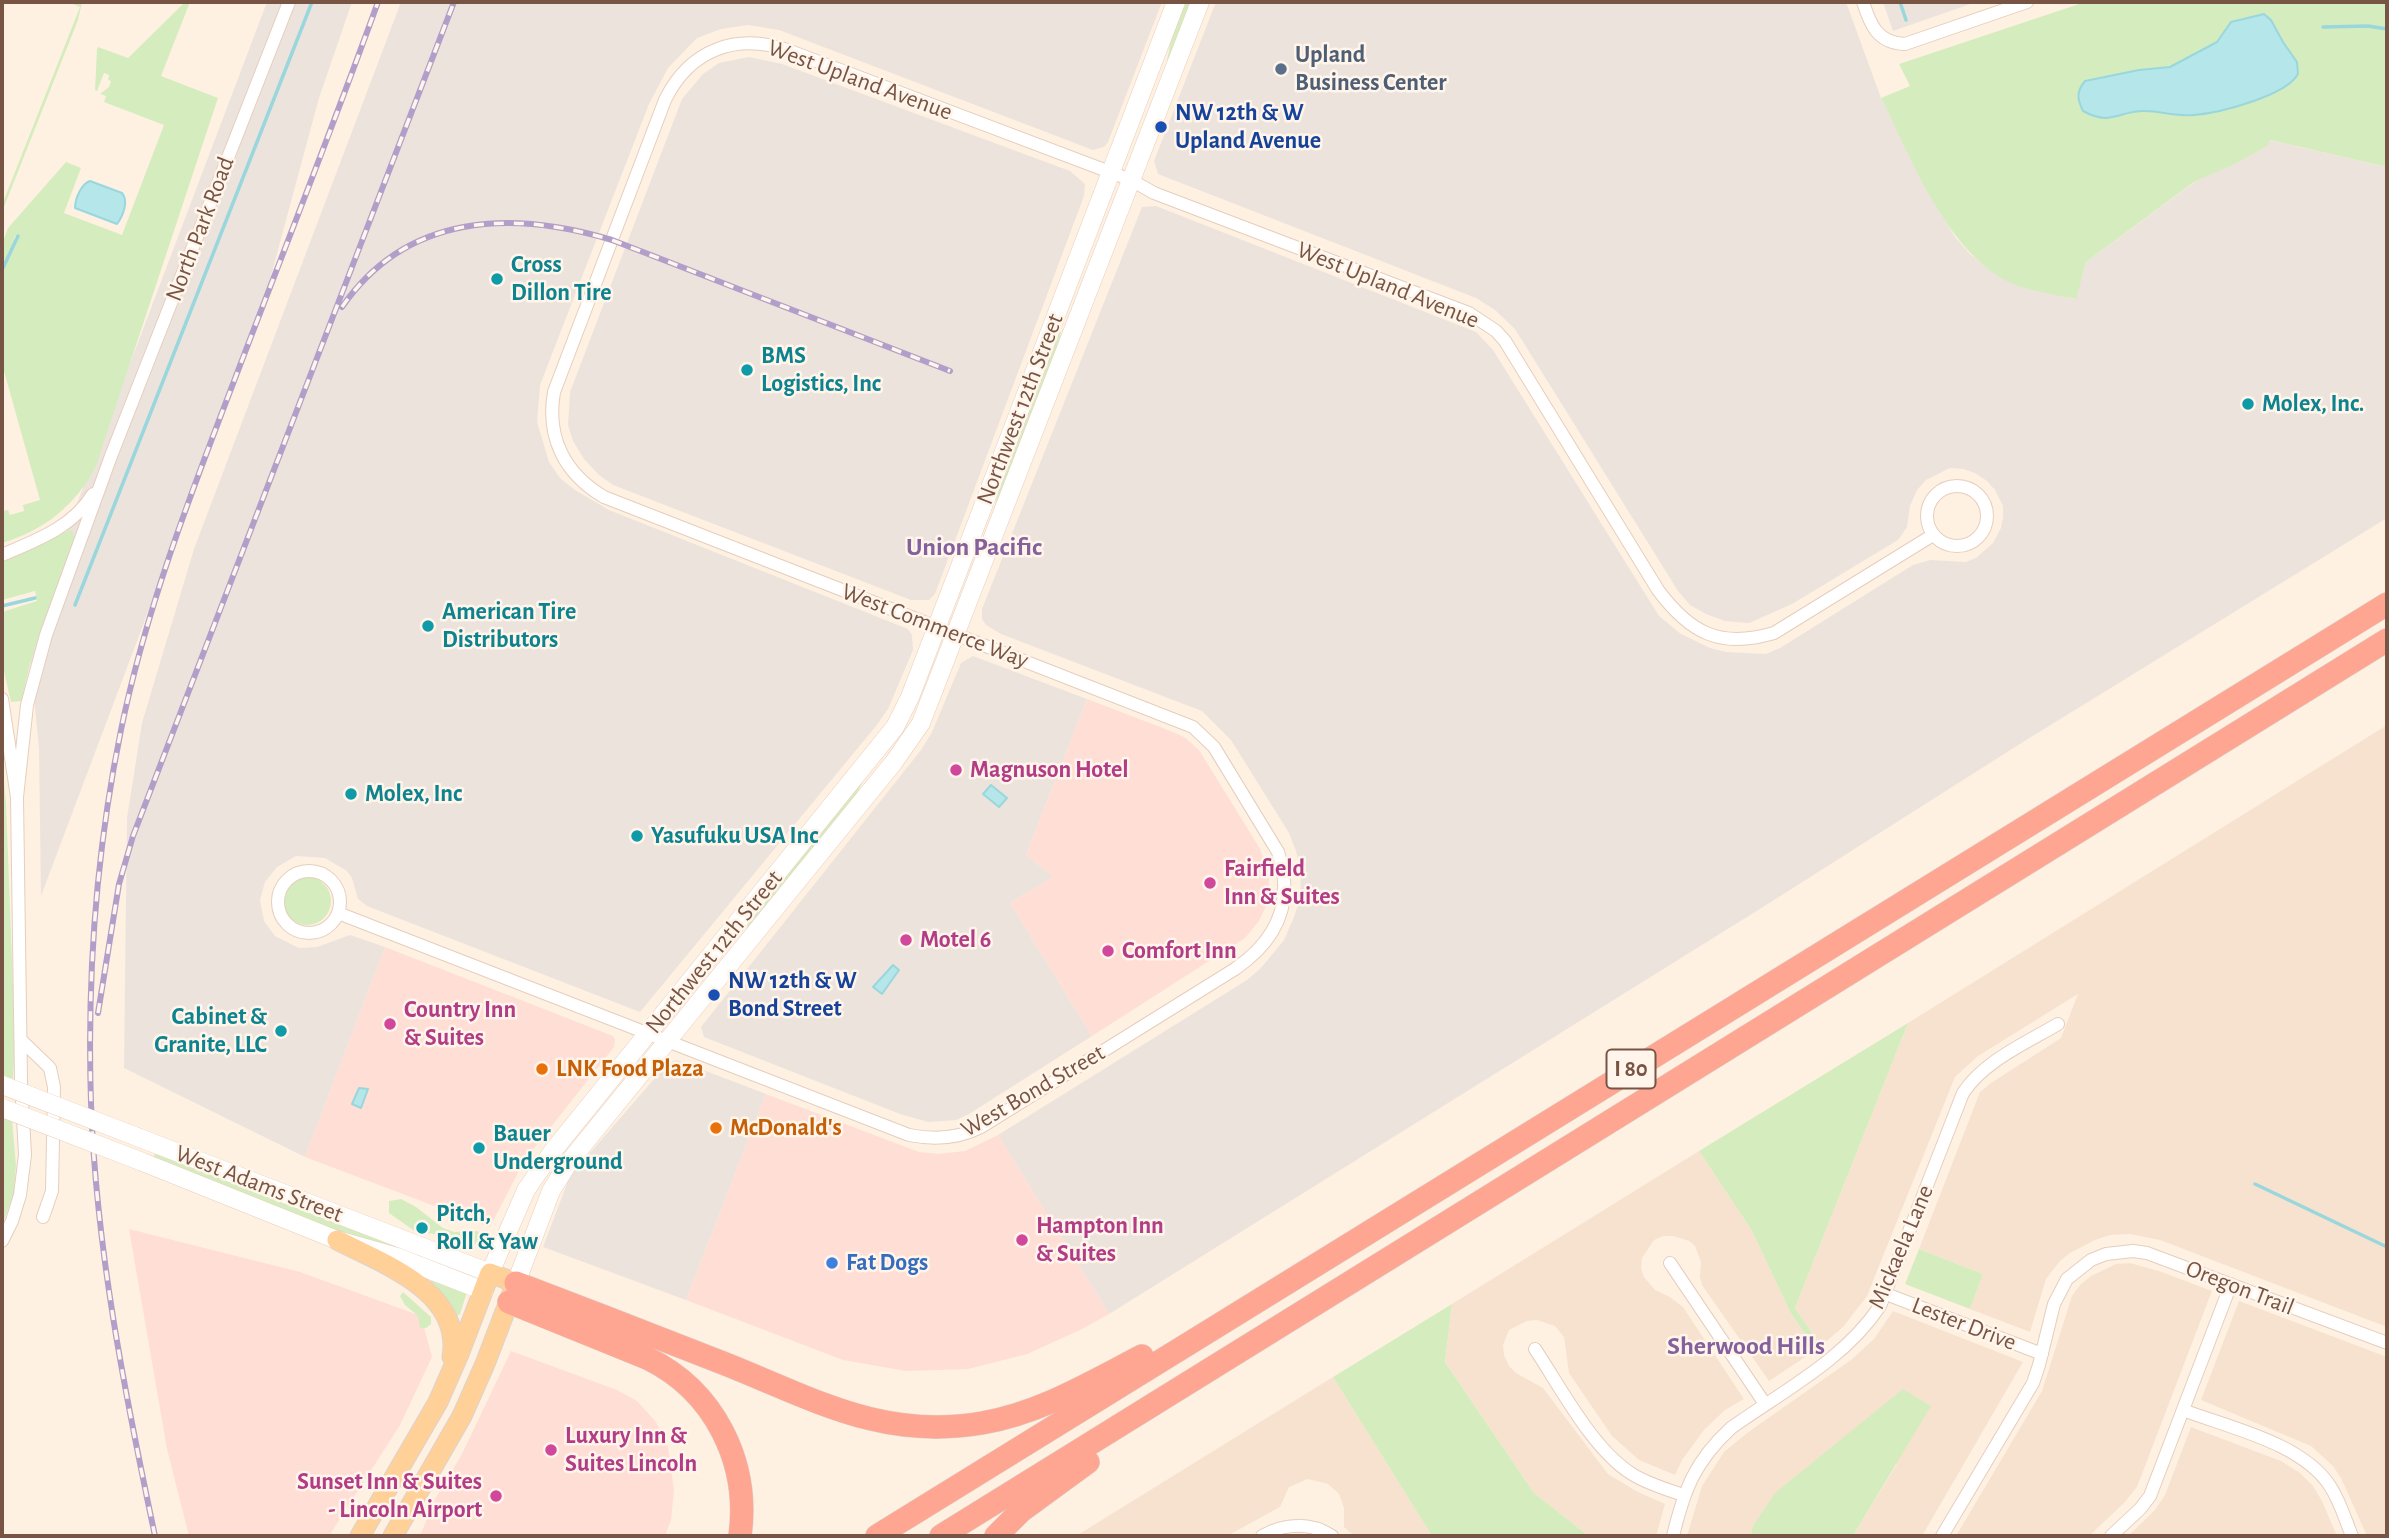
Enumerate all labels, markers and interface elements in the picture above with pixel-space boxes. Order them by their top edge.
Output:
street label: West Upland Avenue [764,33,956,127]
place label: Upland Business Center [1295,41,1447,97]
marker: Upland Business Center [1273,61,1289,77]
place label: NW 12th & W Upland Avenue [1175,99,1321,155]
marker: NW 12th & W Upland Avenue [1153,119,1169,135]
street label: North Park Road [159,153,241,305]
street label: West Upland Avenue [1293,235,1483,335]
place label: Cross Dillon Tire [511,251,612,307]
marker: Cross Dillon Tire [489,271,505,287]
street label: Northwest 12th Street [970,310,1070,508]
place label: BMS Logistics, Inc [761,342,881,398]
marker: BMS Logistics, Inc [739,362,755,378]
place label: Molex, Inc. [2262,390,2364,418]
marker: Molex, Inc. [2240,396,2256,412]
district label: Union Pacific [906,531,1042,563]
street label: West Commerce Way [837,577,1033,675]
place label: American Tire Distributors [442,598,576,654]
marker: American Tire Distributors [420,618,436,634]
place label: Magnuson Hotel [970,756,1128,784]
marker: Magnuson Hotel [948,762,964,778]
place label: Molex, Inc [365,780,462,808]
marker: Molex, Inc [343,786,359,802]
place label: Yasufuku USA Inc [651,822,818,850]
marker: Yasufuku USA Inc [629,828,645,844]
place label: Fairfield Inn & Suites [1224,855,1340,911]
street label: Northwest 12th Street [639,864,789,1040]
marker: Fairfield Inn & Suites [1202,875,1218,891]
place label: Motel 6 [920,926,991,954]
marker: Motel 6 [898,932,914,948]
place label: Comfort Inn [1122,937,1237,965]
marker: Comfort Inn [1100,943,1116,959]
place label: NW 12th & W Bond Street [728,967,857,1023]
marker: NW 12th & W Bond Street [706,987,722,1003]
place label: Country Inn & Suites [404,996,516,1052]
place label: Cabinet & Granite, LLC [154,1003,267,1059]
marker: Country Inn & Suites [382,1016,398,1032]
marker: Cabinet & Granite, LLC [273,1023,289,1039]
street label: West Bond Street [956,1038,1110,1144]
road number: I 80 [1606,1050,1656,1088]
place label: LNK Food Plaza [556,1055,704,1083]
marker: LNK Food Plaza [534,1061,550,1077]
place label: McDonald's [730,1114,842,1142]
place label: Bauer Underground [493,1120,623,1176]
marker: McDonald's [708,1120,724,1136]
street label: West Adams Street [171,1139,347,1229]
marker: Bauer Underground [471,1140,487,1156]
street label: Mickaela Lane [1862,1181,1940,1313]
place label: Pitch, Roll & Yaw [436,1200,538,1256]
place label: Hampton Inn & Suites [1036,1212,1164,1268]
marker: Pitch, Roll & Yaw [414,1220,430,1236]
marker: Hampton Inn & Suites [1014,1232,1030,1248]
place label: Fat Dogs [846,1249,928,1277]
street label: Oregon Trail [2182,1254,2298,1322]
marker: Fat Dogs [824,1255,840,1271]
street label: Lester Drive [1908,1291,2020,1357]
district label: Sherwood Hills [1667,1330,1825,1362]
place label: Luxury Inn & Suites Lincoln [565,1422,697,1478]
marker: Luxury Inn & Suites Lincoln [543,1442,559,1458]
place label: Sunset Inn & Suites - Lincoln Airport [297,1468,482,1524]
marker: Sunset Inn & Suites - Lincoln Airport [488,1488,504,1504]

